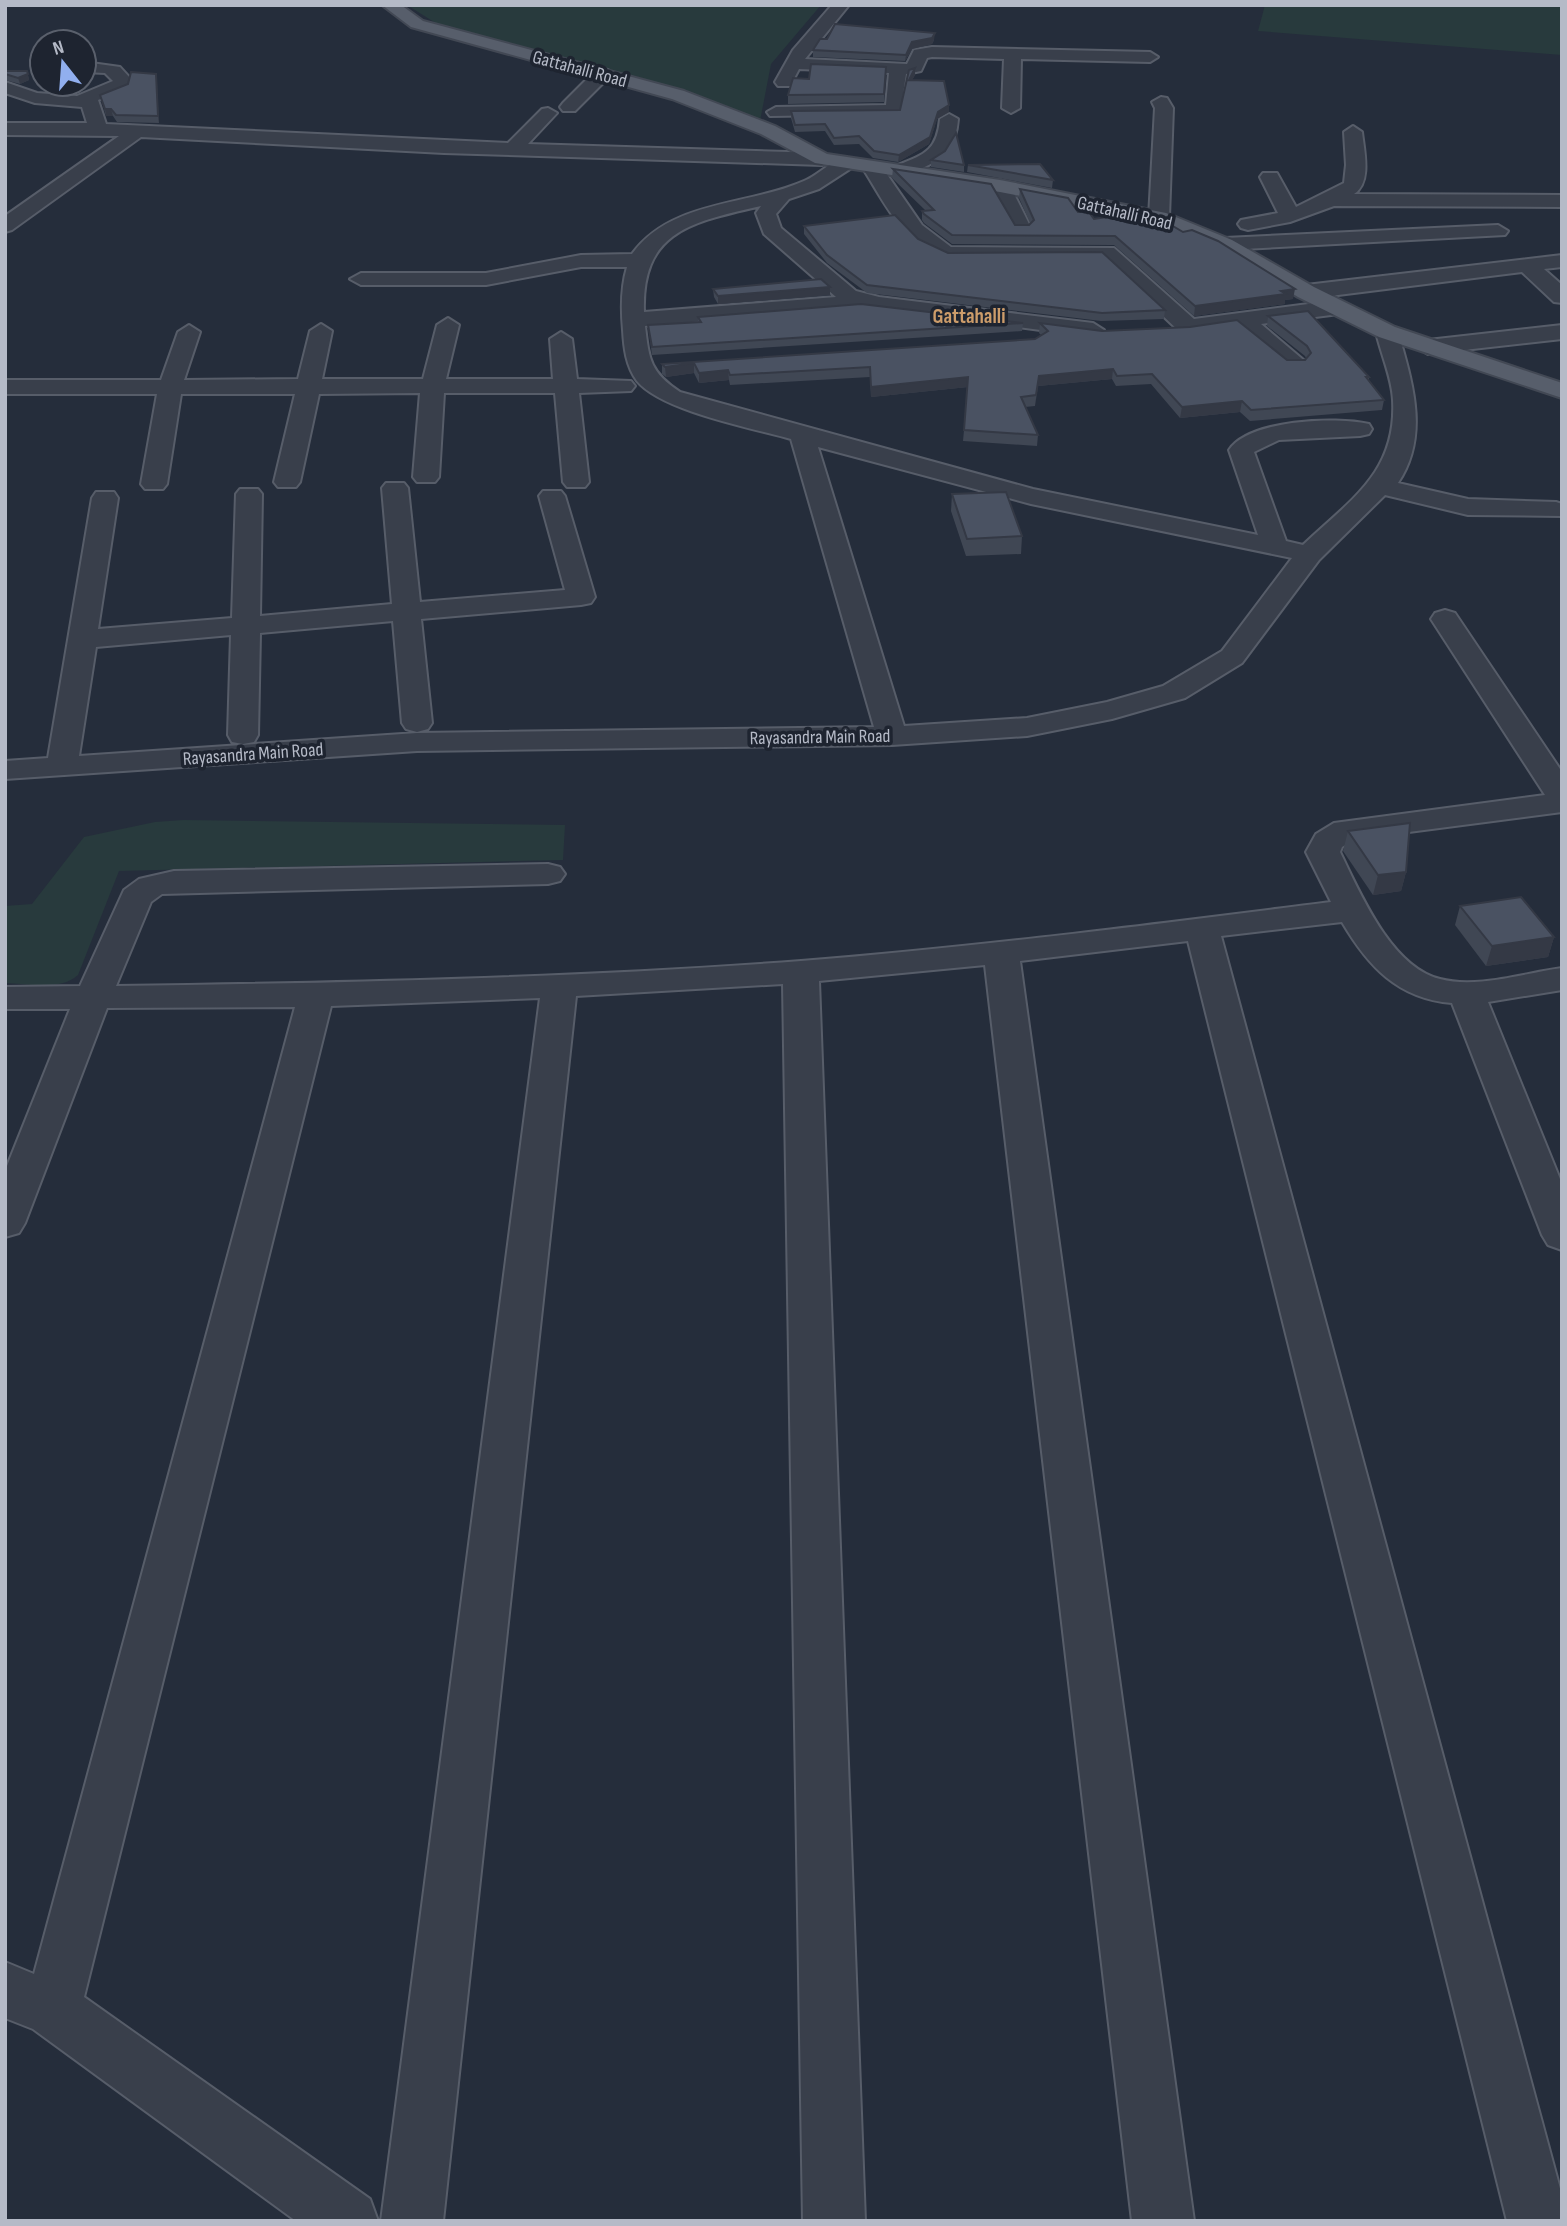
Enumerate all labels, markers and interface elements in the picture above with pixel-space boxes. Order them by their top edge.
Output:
north arrow [28,28,98,98]
text: N [50,36,67,61]
street label: Gattahalli Road [530,46,629,93]
street label: Gattahalli Road [1075,191,1174,236]
district label: Gattahalli [933,304,1005,329]
street label: Rayasandra Main Road [750,725,891,750]
street label: Rayasandra Main Road [182,738,324,771]

